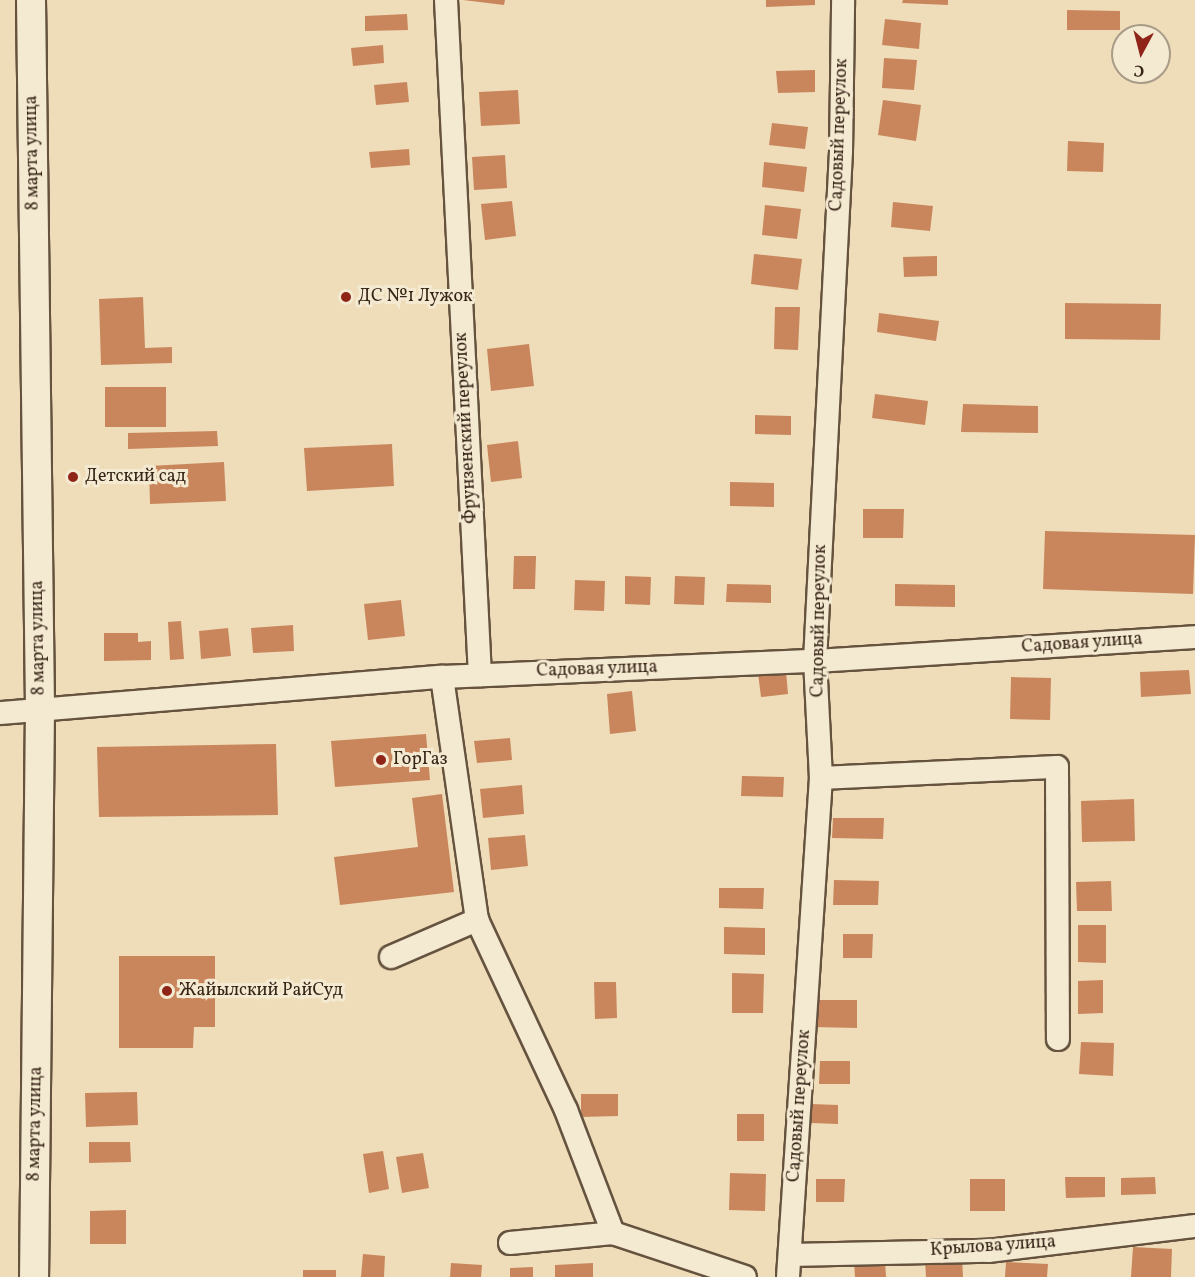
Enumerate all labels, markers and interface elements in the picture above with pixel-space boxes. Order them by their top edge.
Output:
north arrow [1111,24,1171,84]
street label: Садовый переулок [827,58,853,212]
text: С [1133,58,1146,81]
street label: 8 марта улица [21,95,45,211]
place label: ДС №1 Лужок [358,286,473,308]
marker: ДС №1 Лужок [339,290,353,304]
street label: Фрунзенский переулок [451,332,483,524]
place label: Детский сад [85,466,186,488]
marker: Детский сад [66,470,80,484]
street label: Садовый переулок [808,544,832,698]
street label: 8 марта улица [27,580,51,696]
street label: Садовая улица [1021,629,1143,659]
street label: Садовая улица [536,657,658,683]
place label: ГорГаз [393,749,448,771]
marker: ГорГаз [374,753,388,767]
place label: Жайылский РайСуд [179,980,343,1002]
marker: Жайылский РайСуд [160,984,174,998]
street label: Садовый переулок [784,1029,816,1183]
street label: 8 марта улица [24,1066,48,1182]
street label: Крылова улица [929,1232,1057,1262]

